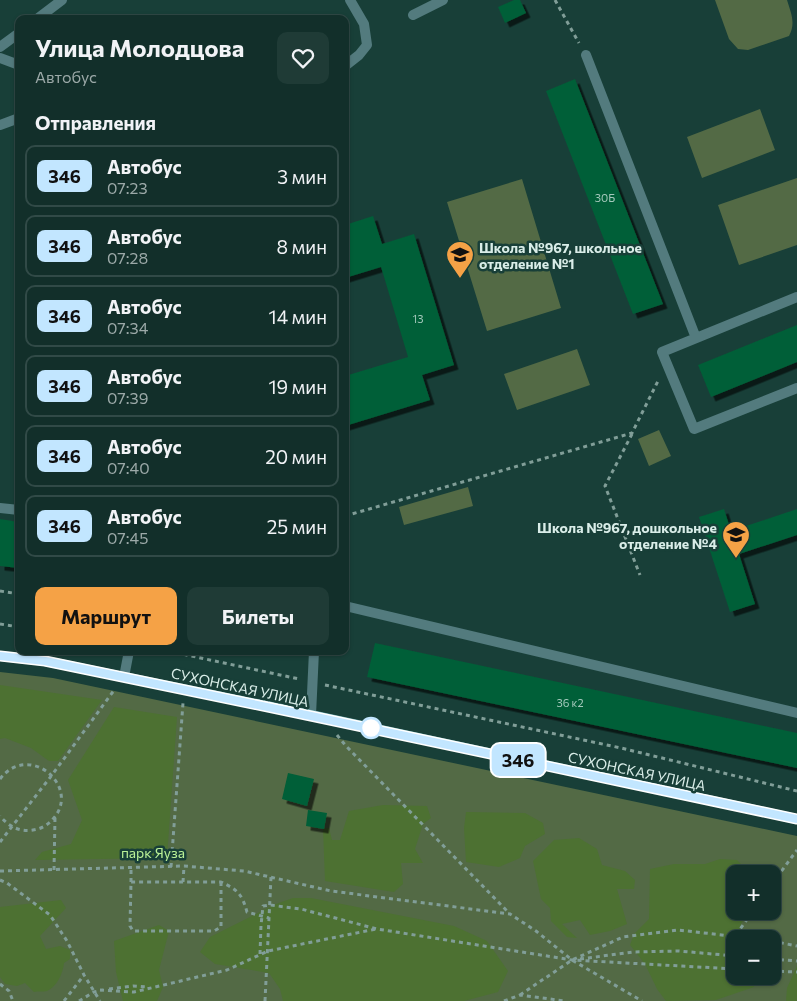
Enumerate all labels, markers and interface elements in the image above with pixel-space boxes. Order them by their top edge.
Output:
button: heart [277,32,329,84]
text: Улица Молодцова [35,33,244,62]
text: Автобус [35,67,97,86]
text: Отправления [35,111,156,134]
text: Автобус [107,155,182,178]
text: 346 [48,165,81,187]
text: 3 мин [277,165,327,188]
text: 07:23 [107,178,148,197]
house number: 30Б [595,191,615,204]
text: Автобус [107,225,182,248]
text: 346 [48,235,81,257]
text: 8 мин [277,235,327,258]
place label: Школа №967, школьное отделение №1 [479,239,642,272]
school or university icon: Школа №967, школьное отделение №1 [445,240,475,279]
text: 07:28 [107,248,148,267]
text: Автобус [107,295,182,318]
text: 346 [48,305,81,327]
text: 14 мин [269,305,327,328]
house number: 13 [413,312,423,325]
text: 07:34 [107,318,148,337]
text: Автобус [107,365,182,388]
text: 346 [48,375,81,397]
text: 19 мин [268,375,327,398]
text: 07:39 [107,388,148,407]
text: Автобус [107,435,182,458]
text: 346 [48,445,81,467]
text: 20 мин [265,445,327,468]
text: 07:40 [107,458,150,477]
text: Автобус [107,505,182,528]
text: 346 [48,515,81,537]
text: 25 мин [267,515,327,538]
place label: Школа №967, дошкольное отделение №4 [537,519,717,552]
school or university icon: Школа №967, дошкольное отделение №4 [721,520,751,559]
text: 07:45 [107,528,148,547]
button: Маршрут [35,587,177,645]
button: Билеты [187,587,329,645]
street label: СУХОНСКАЯ УЛИЦА [170,664,311,710]
house number: 36 к2 [556,696,584,709]
unlabelled marker [360,717,382,739]
line badge: 346 [489,744,547,776]
street label: СУХОНСКАЯ УЛИЦА [567,748,708,794]
text: 346 [502,749,534,771]
park label: парк Яуза [121,844,185,861]
map controls [726,865,781,985]
button: + [726,865,781,920]
button: − [726,930,781,985]

